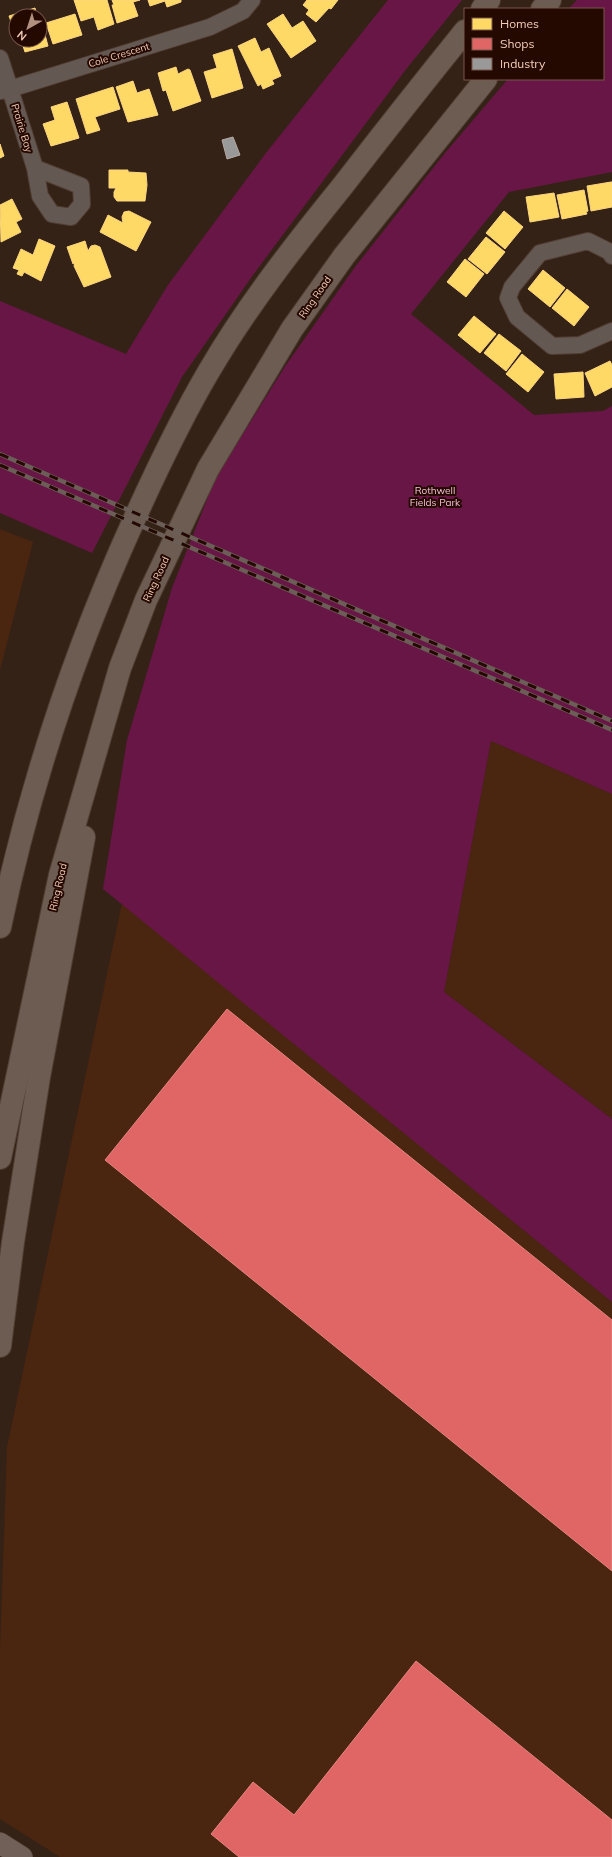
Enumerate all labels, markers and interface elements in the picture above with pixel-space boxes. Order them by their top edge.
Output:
north arrow [8,8,48,48]
legend [464,8,604,80]
text: Homes [500,16,539,31]
text: N [14,28,29,44]
text: Shops [500,36,535,51]
street label: Cole Crescent [87,39,152,70]
text: Industry [500,56,546,71]
street label: Prairie Bay [8,102,36,155]
street label: Ring Road [296,273,334,321]
park label: Rothwell Fields Park [410,484,461,509]
street label: Ring Road [140,554,172,604]
street label: Ring Road [46,862,70,912]

